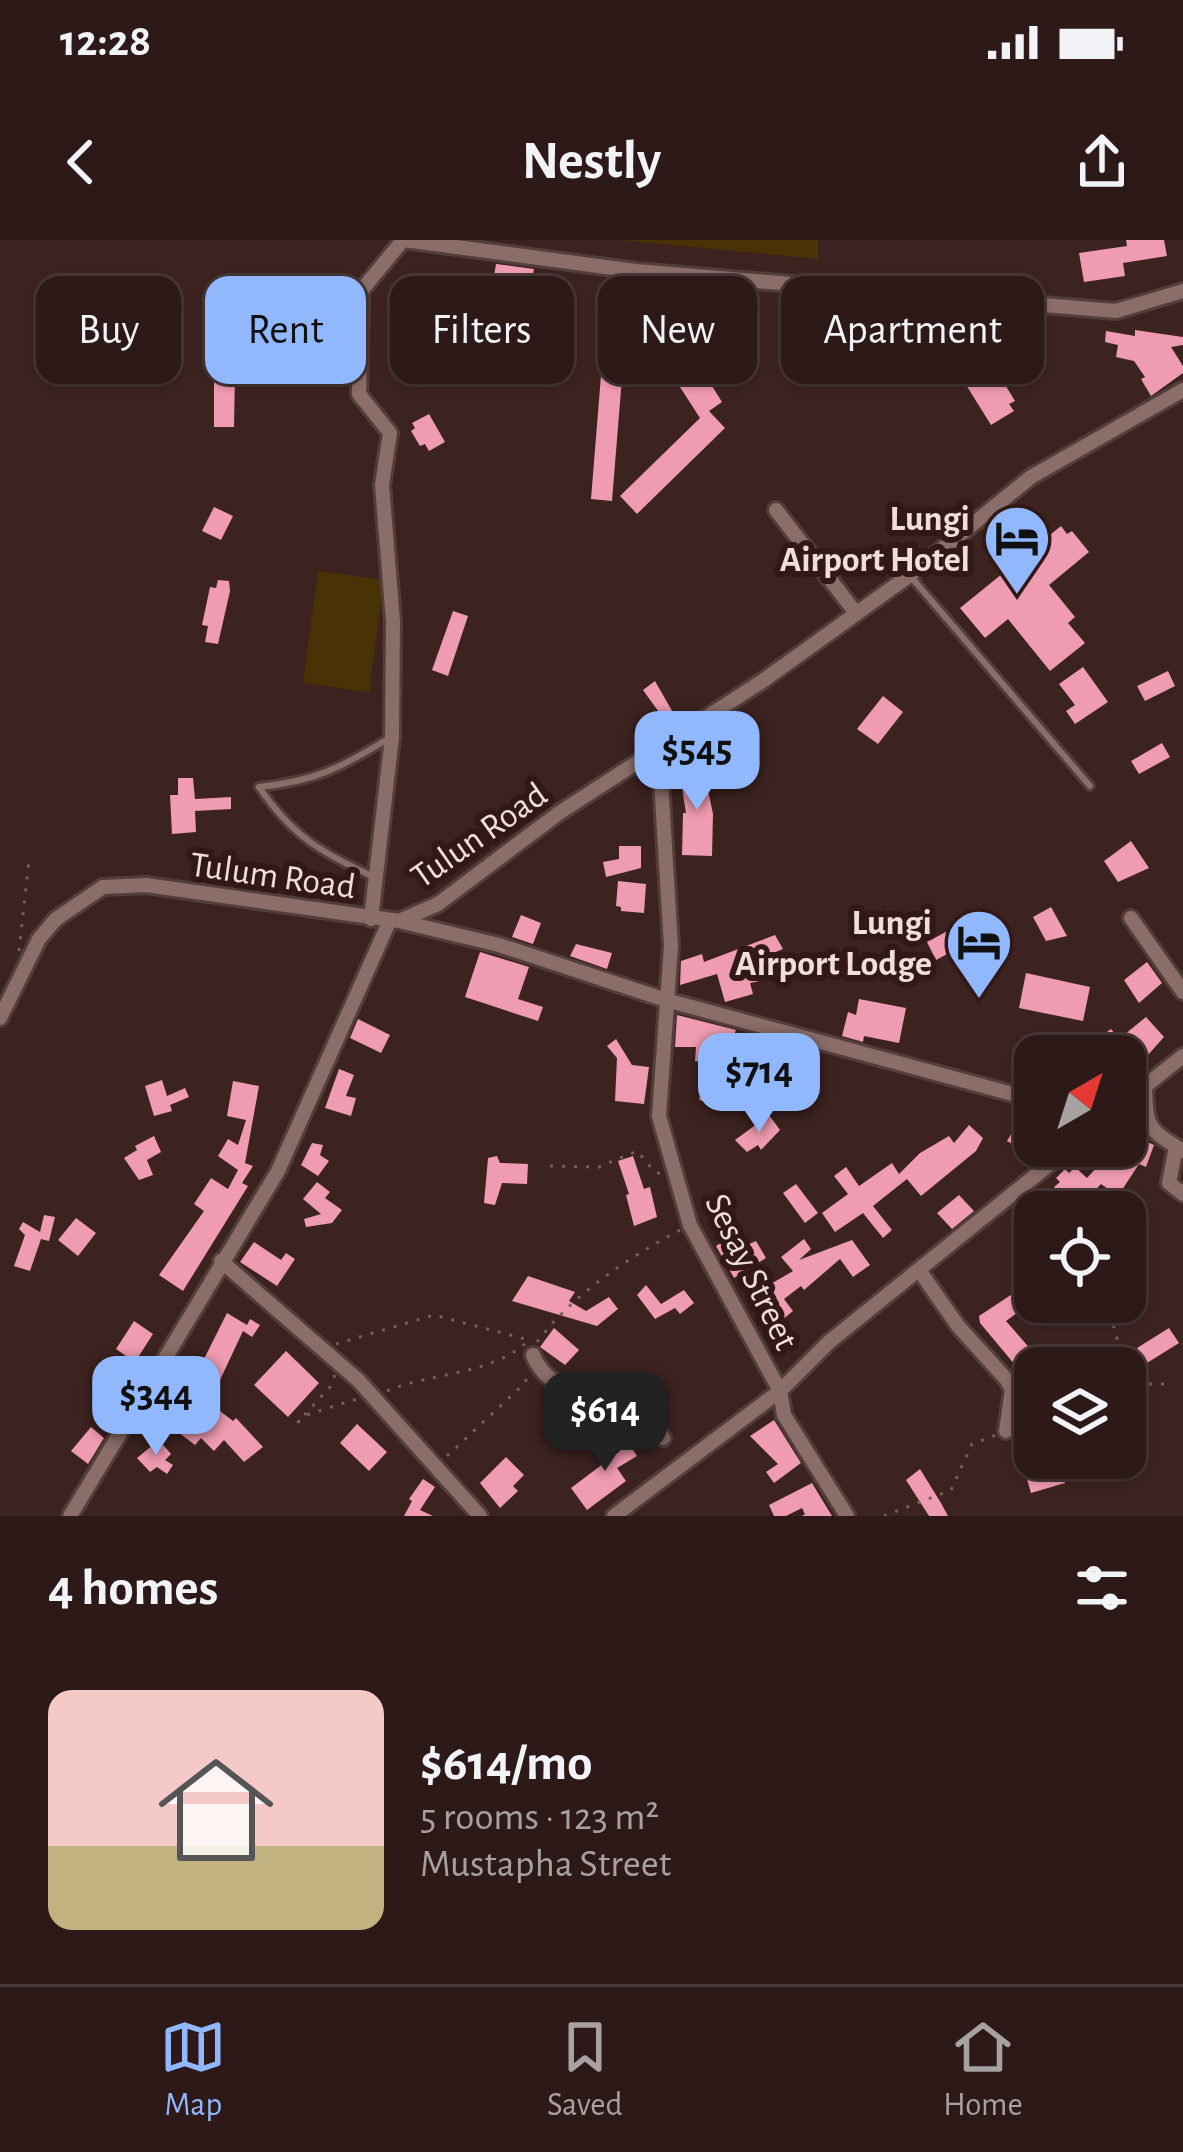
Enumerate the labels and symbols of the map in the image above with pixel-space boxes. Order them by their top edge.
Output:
place label: Lungi Airport Hotel [780,501,970,578]
hotel icon: Lungi Airport Hotel [982,503,1052,597]
pin: $545 [626,711,768,813]
street label: Tulun Road [405,776,554,895]
street label: Tulum Road [188,847,358,905]
place label: Lungi Airport Lodge [735,905,932,982]
hotel icon: Lungi Airport Lodge [944,907,1014,1001]
pin: $714 [688,1033,830,1135]
north arrow [1014,1035,1146,1167]
street label: Sesay Street [698,1188,805,1356]
pin: $344 [85,1356,227,1458]
pin: $614 [534,1372,676,1474]

